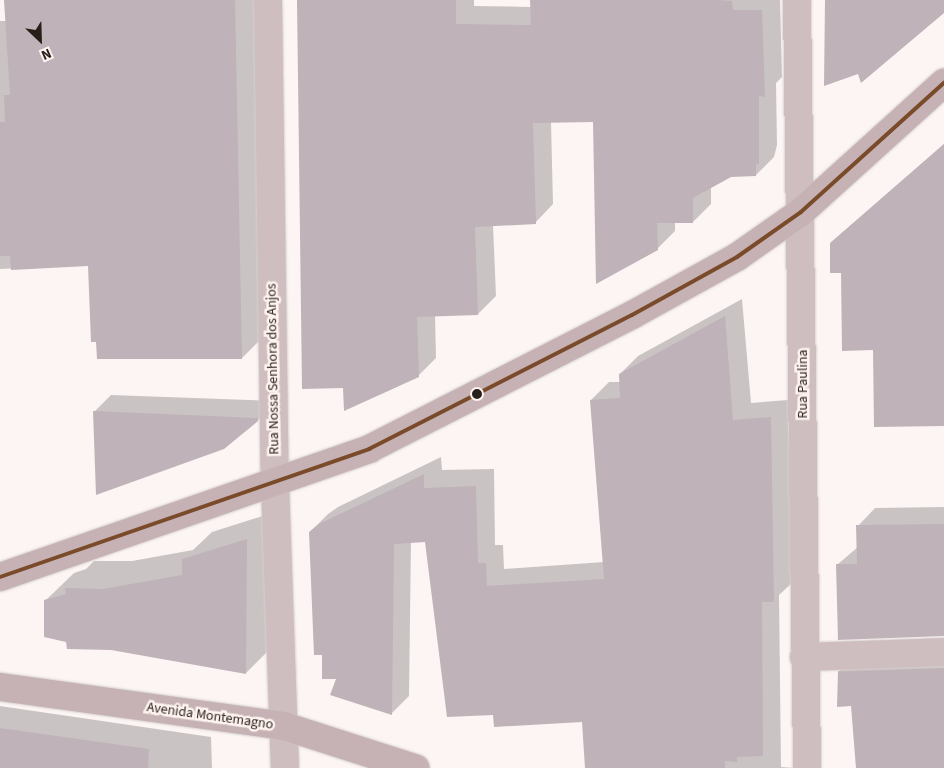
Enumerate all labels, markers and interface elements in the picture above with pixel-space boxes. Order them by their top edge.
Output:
north arrow [15,15,65,65]
text: N [38,43,54,65]
street label: Rua Nossa Senhora dos Anjos [263,283,283,455]
street label: Rua Paulina [795,349,811,419]
unlabelled marker [472,389,482,399]
street label: Avenida Montemagno [146,699,274,733]

